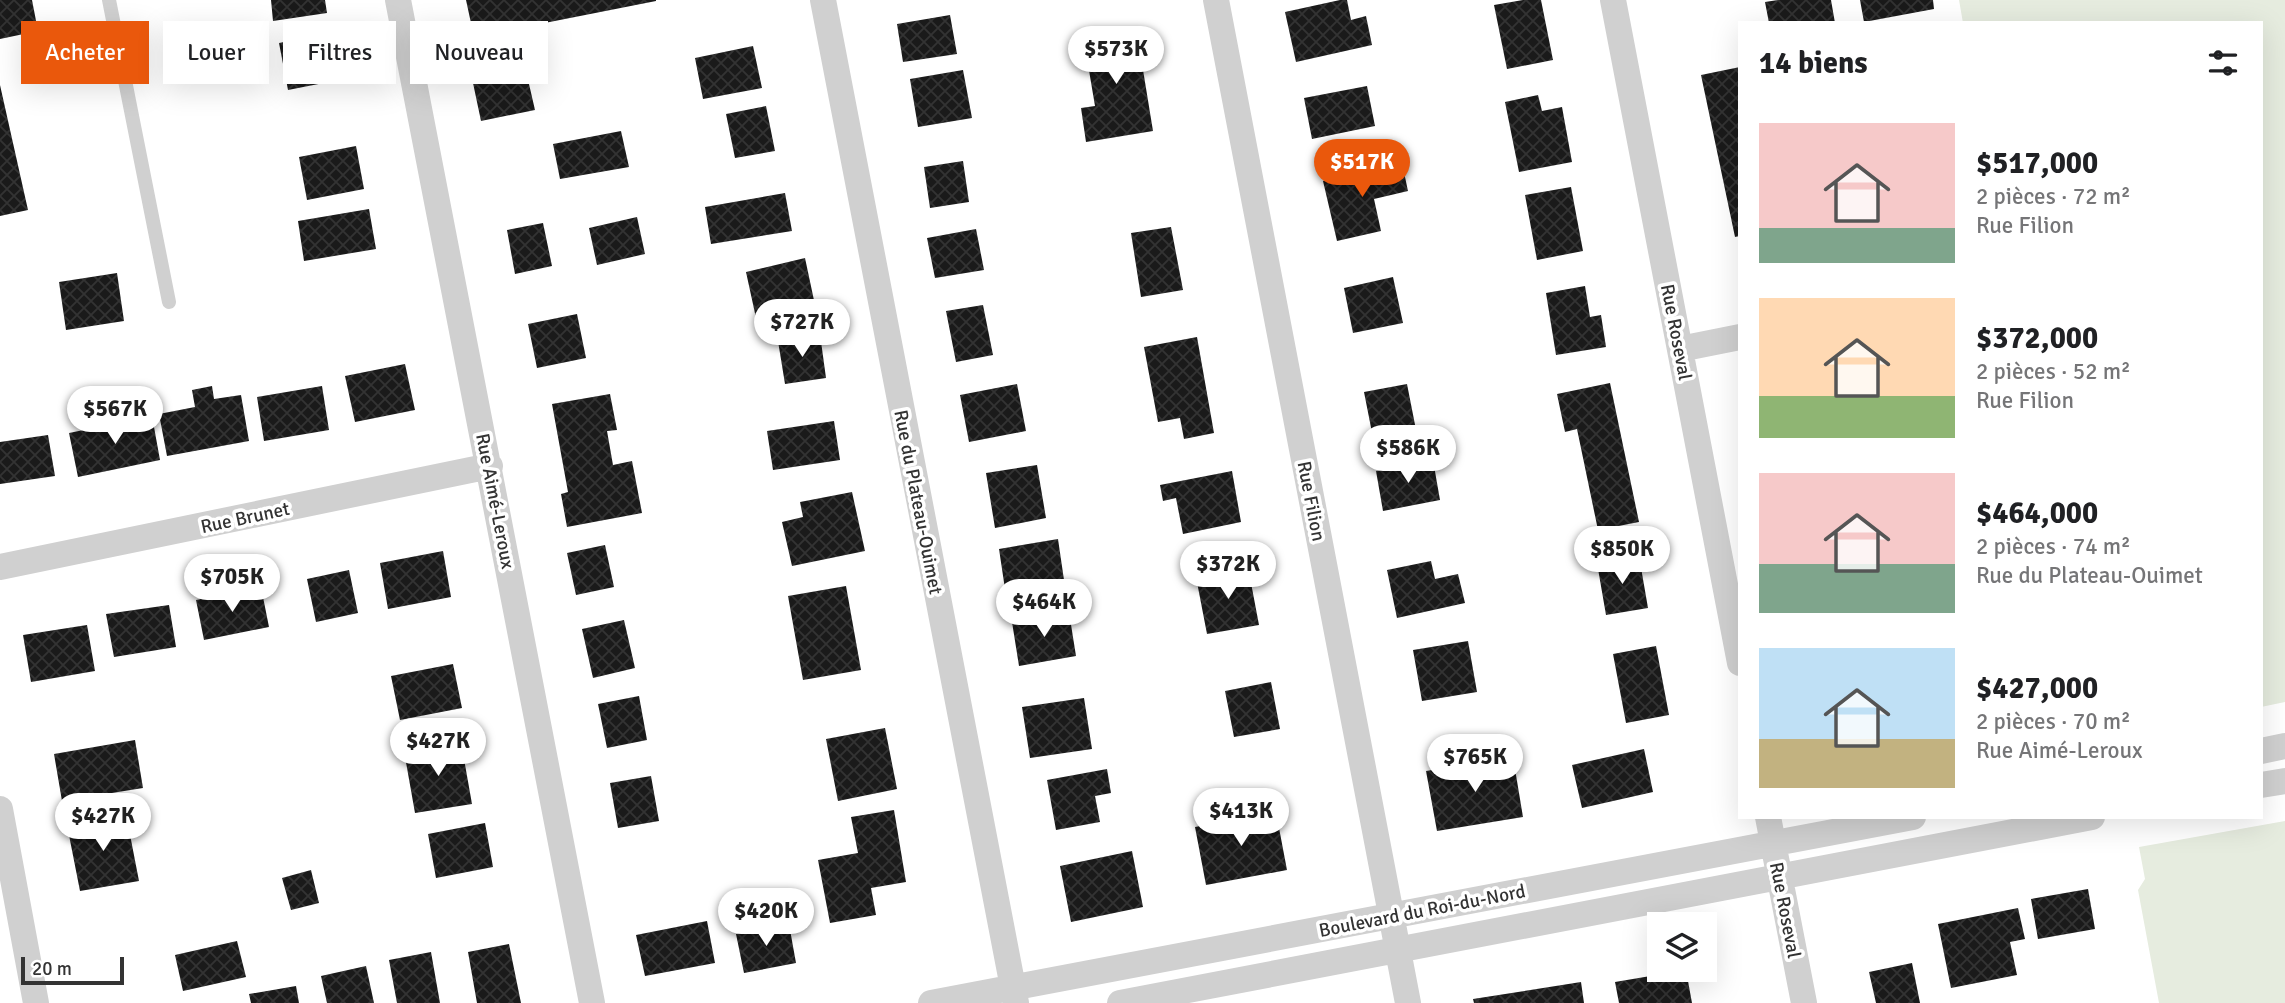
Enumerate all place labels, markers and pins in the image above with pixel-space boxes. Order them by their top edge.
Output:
pin: $573K [1067,27,1165,86]
pin: $517K [1313,140,1411,199]
pin: $727K [753,300,851,359]
pin: $567K [66,386,164,446]
pin: $586K [1359,426,1457,485]
pin: $850K [1573,526,1671,586]
pin: $372K [1179,542,1277,601]
pin: $705K [183,554,281,614]
pin: $464K [995,580,1093,639]
pin: $427K [389,718,487,778]
pin: $765K [1426,734,1524,794]
pin: $413K [1192,788,1290,848]
pin: $427K [54,794,152,853]
pin: $420K [717,888,815,948]

